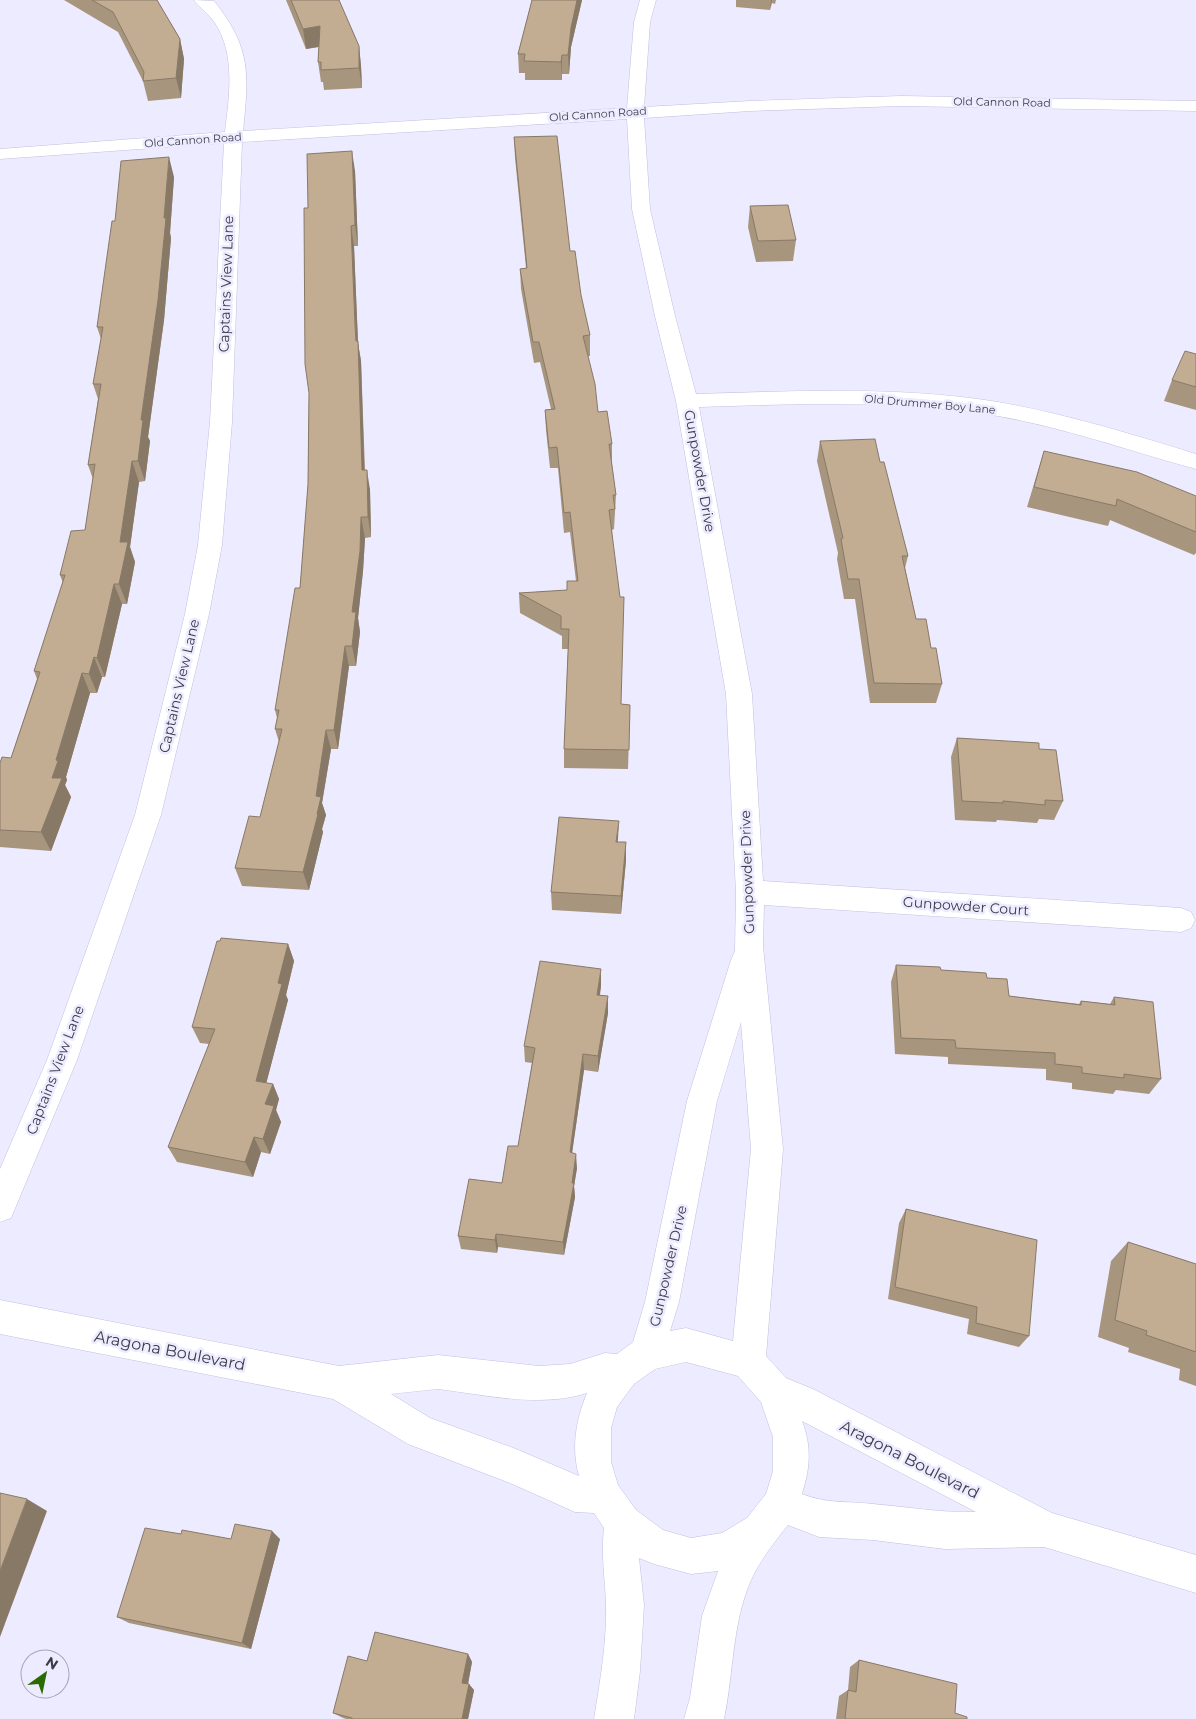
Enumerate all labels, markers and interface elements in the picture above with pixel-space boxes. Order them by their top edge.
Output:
street label: Old Cannon Road [953,94,1051,110]
street label: Old Cannon Road [549,104,647,124]
street label: Old Cannon Road [144,130,242,150]
street label: Captains View Lane [215,215,237,353]
street label: Old Drummer Boy Lane [864,391,997,417]
street label: Gunpowder Drive [680,409,720,533]
street label: Captains View Lane [155,617,203,755]
street label: Gunpowder Drive [736,810,758,934]
street label: Gunpowder Court [902,893,1030,919]
street label: Captains View Lane [22,1003,88,1137]
street label: Gunpowder Drive [645,1204,691,1328]
street label: Aragona Boulevard [93,1327,247,1374]
street label: Aragona Boulevard [837,1416,983,1503]
north arrow [20,1649,70,1699]
text: N [42,1652,62,1674]

